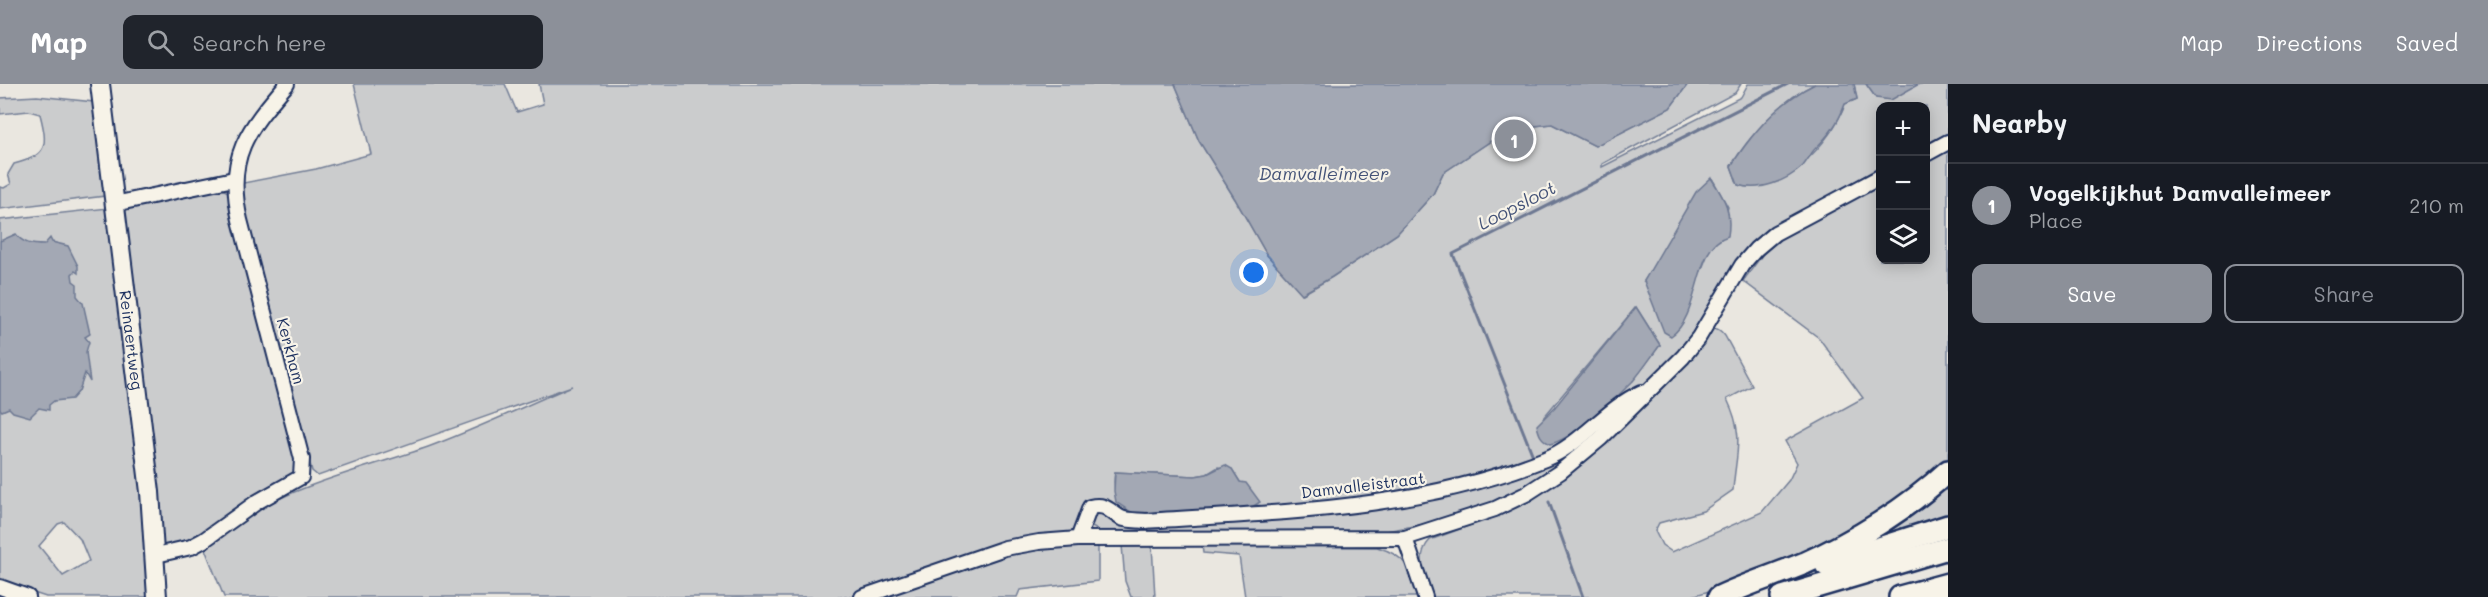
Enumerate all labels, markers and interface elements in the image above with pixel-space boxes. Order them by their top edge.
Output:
search box [123,15,543,69]
text: Map [30,24,87,60]
icon: search [144,26,177,59]
text: Search here [192,28,326,57]
text: Map [2180,29,2223,56]
text: Directions [2256,29,2363,56]
text: Saved [2396,29,2458,56]
map controls [1876,102,1930,264]
button: + [1876,102,1930,156]
text: Nearby [1972,106,2067,140]
pin: 1 [1494,116,1534,162]
button: − [1876,156,1930,210]
water label: Damvalleimeer [1259,161,1389,185]
water label: Loopsloot [1473,175,1560,235]
text: Vogelkijkhut Damvalleimeer [2029,178,2331,207]
text: 1 [1987,192,1996,218]
text: 210 m [2409,192,2464,218]
text: Place [2029,207,2083,233]
button: layers [1876,210,1930,264]
your location [1239,258,1268,287]
button: Save [1972,264,2212,323]
button: Share [2224,264,2464,323]
street label: Reinaertweg [115,289,148,391]
street label: Kerkham [273,315,310,386]
street label: Damvalleistraat [1300,466,1426,503]

